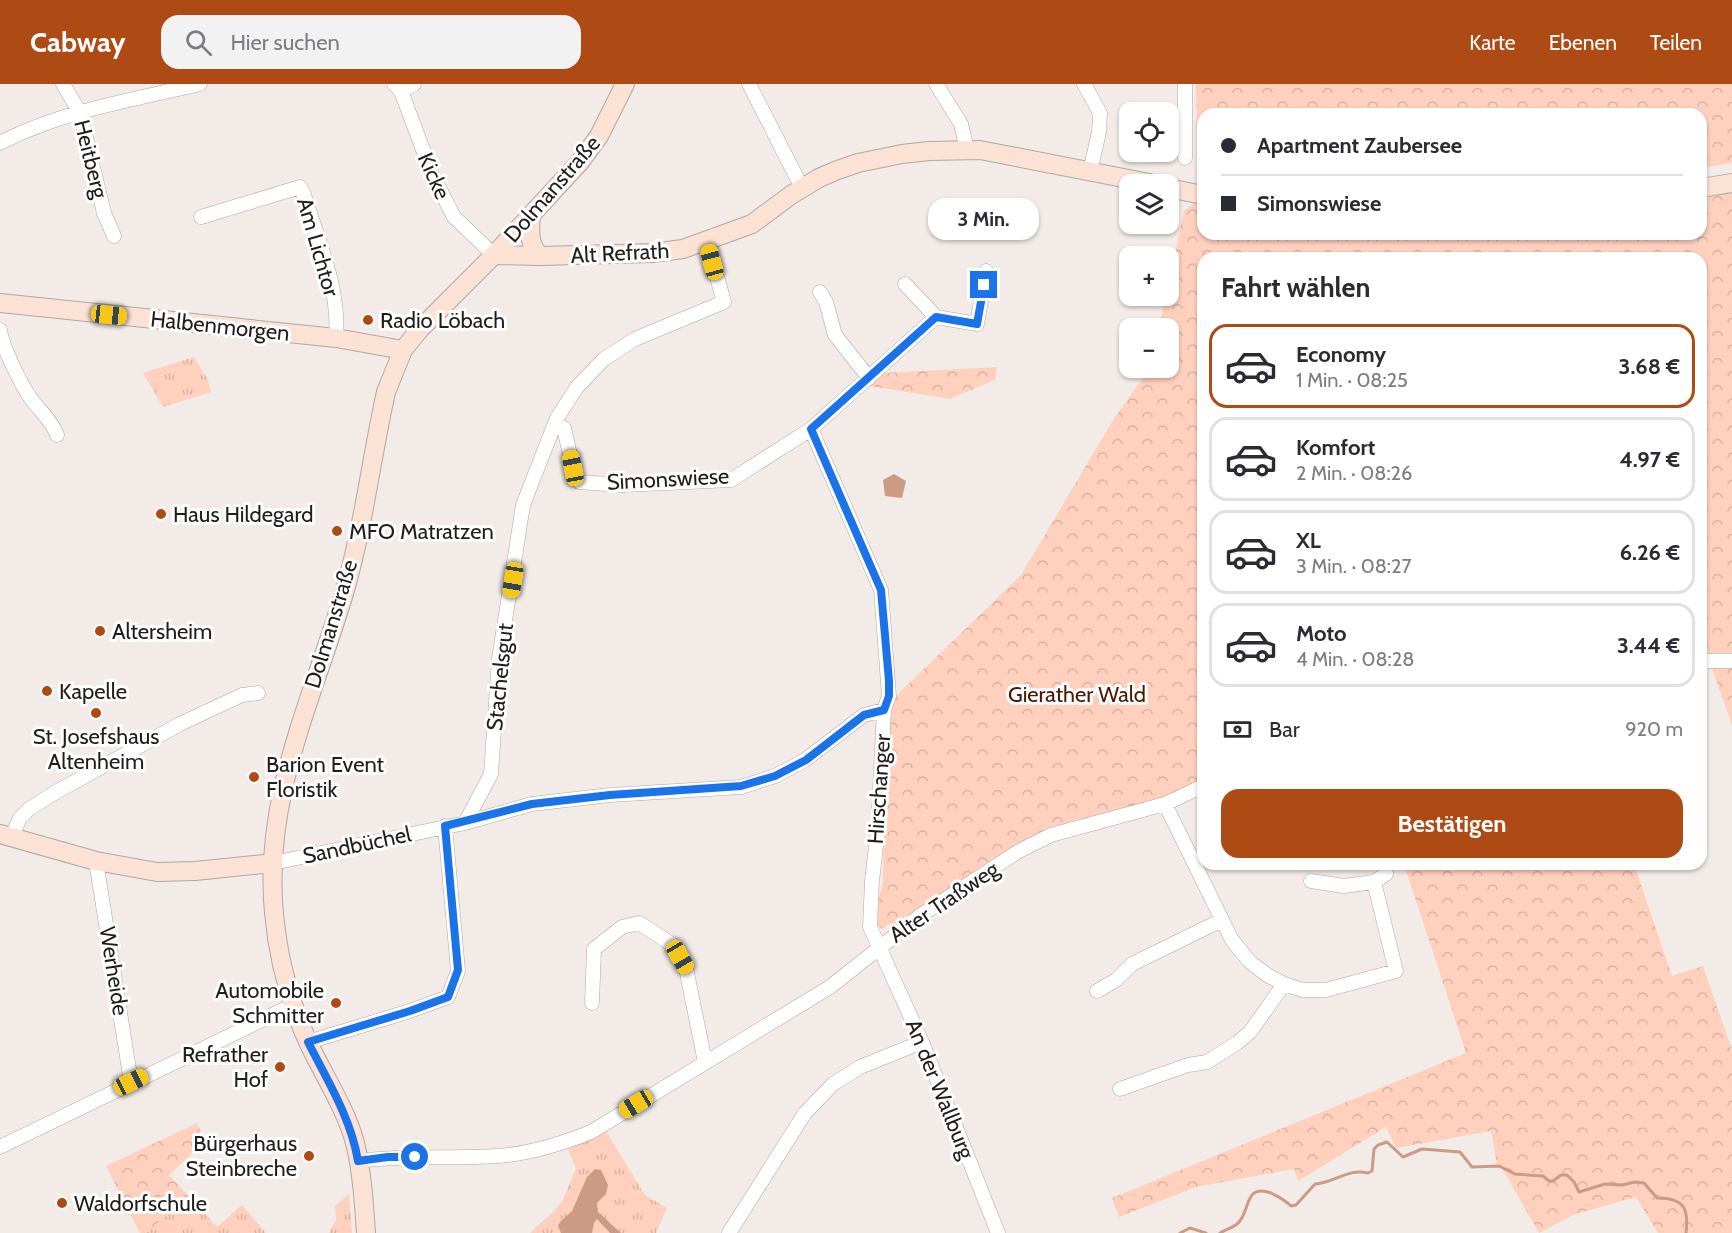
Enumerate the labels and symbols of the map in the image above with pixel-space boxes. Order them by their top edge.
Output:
street label: Heitberg [68,117,114,202]
street label: Dolmanstraße [498,130,606,248]
street label: Kicke [412,148,456,204]
street label: Am Lichtor [291,194,345,300]
callout: 3 Min. [928,198,1040,240]
street label: Alt Refrath [570,237,670,269]
car [699,242,725,282]
route end [970,271,997,298]
car [90,304,128,326]
street label: Halbenmorgen [149,305,291,347]
place label: Radio Löbach [380,307,505,334]
marker: Radio Löbach [361,313,375,327]
car [561,449,585,487]
street label: Simonswiese [606,462,730,496]
place label: Haus Hildegard [173,501,313,528]
marker: Haus Hildegard [154,507,168,521]
place label: MFO Matratzen [349,518,494,545]
marker: MFO Matratzen [330,524,344,538]
street label: Dolmanstraße [299,556,363,692]
car [501,561,525,599]
place label: Altersheim [112,618,212,645]
street label: Stachelsgut [481,621,519,732]
marker: Altersheim [93,624,107,638]
place label: Kapelle [59,678,127,705]
park label: Gierather Wald [1008,681,1146,708]
marker: Kapelle [40,684,54,698]
marker: St. Josefshaus Altenheim [89,706,103,720]
place label: St. Josefshaus Altenheim [33,723,159,775]
street label: Hirschanger [862,733,896,845]
place label: Barion Event Floristik [266,751,385,803]
marker: Barion Event Floristik [247,770,261,784]
street label: Sandbüchel [300,820,414,870]
street label: Alter Traßweg [884,855,1005,949]
street label: Werheide [94,925,134,1017]
car [663,937,697,977]
place label: Automobile Schmitter [215,977,324,1029]
marker: Automobile Schmitter [329,996,343,1010]
street label: An der Wallburg [900,1015,981,1164]
place label: Refrather Hof [182,1041,268,1093]
marker: Refrather Hof [273,1060,287,1074]
car [111,1066,151,1098]
car [616,1087,656,1121]
place label: Bürgerhaus Steinbreche [186,1130,297,1182]
route start [401,1143,428,1170]
marker: Bürgerhaus Steinbreche [302,1149,316,1163]
place label: Waldorfschule [74,1190,207,1217]
marker: Waldorfschule [55,1196,69,1210]

